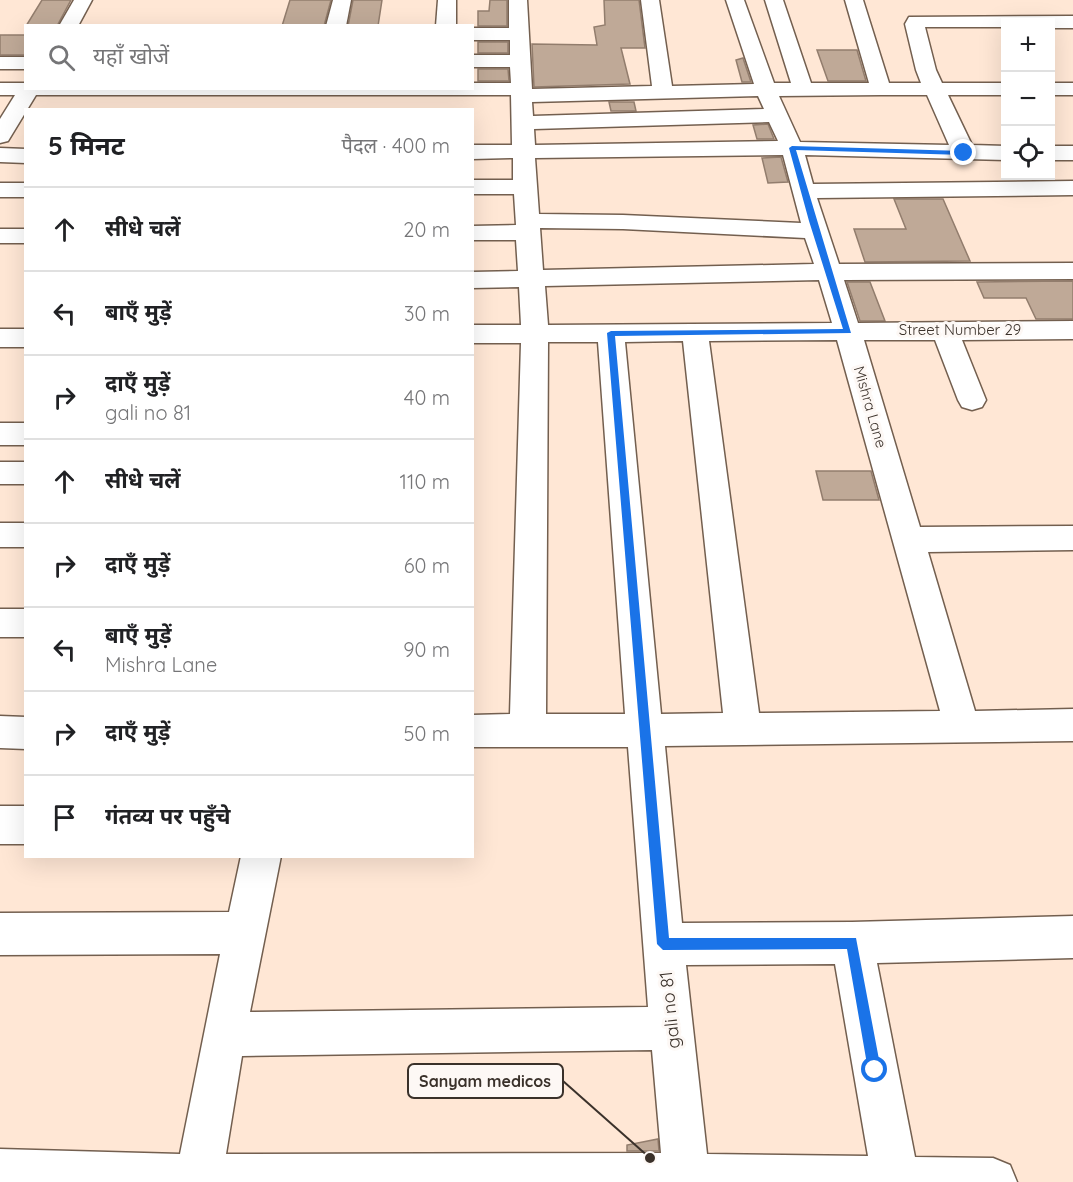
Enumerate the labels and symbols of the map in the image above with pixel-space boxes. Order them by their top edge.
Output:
route end [950,139,976,165]
street label: Street Number 29 [899,320,1021,339]
street label: Mishra Lane [850,364,891,450]
street label: gali no 81 [654,970,685,1050]
route start [861,1056,887,1082]
callout: Sanyam medicos [408,1064,563,1098]
text: Sanyam medicos [419,1071,551,1091]

